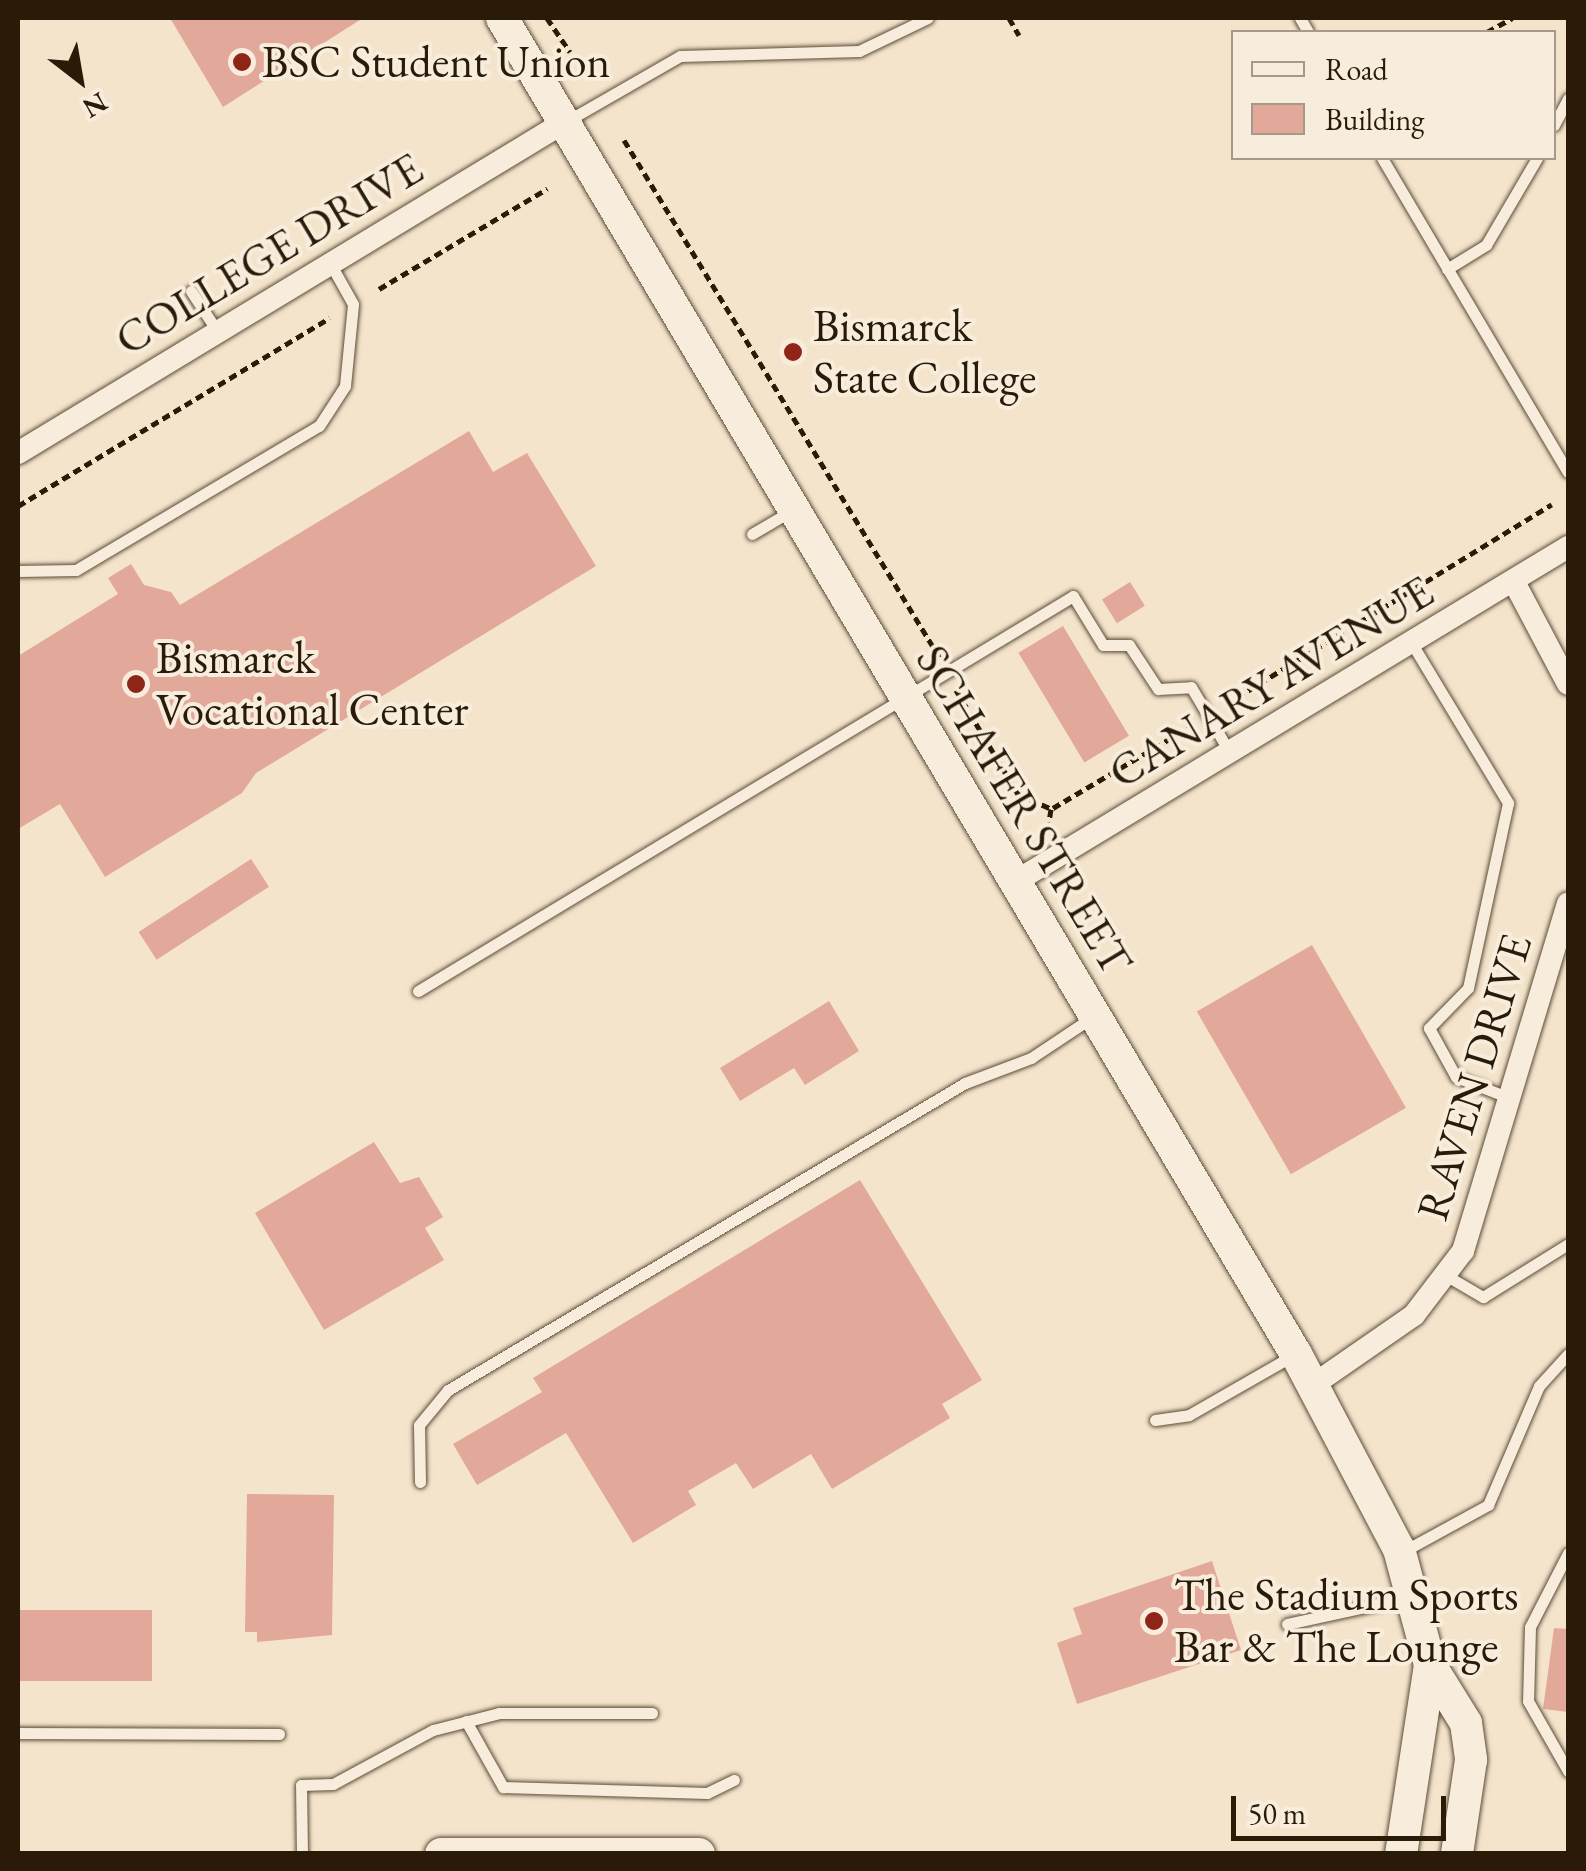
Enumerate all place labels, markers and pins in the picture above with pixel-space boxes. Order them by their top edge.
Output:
place label: BSC Student Union [262,35,610,89]
marker: BSC Student Union [231,51,253,73]
place label: Bismarck State College [813,299,1037,405]
marker: Bismarck State College [782,341,804,363]
place label: Bismarck Vocational Center [156,631,469,737]
marker: Bismarck Vocational Center [125,673,147,695]
place label: The Stadium Sports Bar & The Lounge [1174,1568,1519,1674]
marker: The Stadium Sports Bar & The Lounge [1143,1610,1165,1632]

